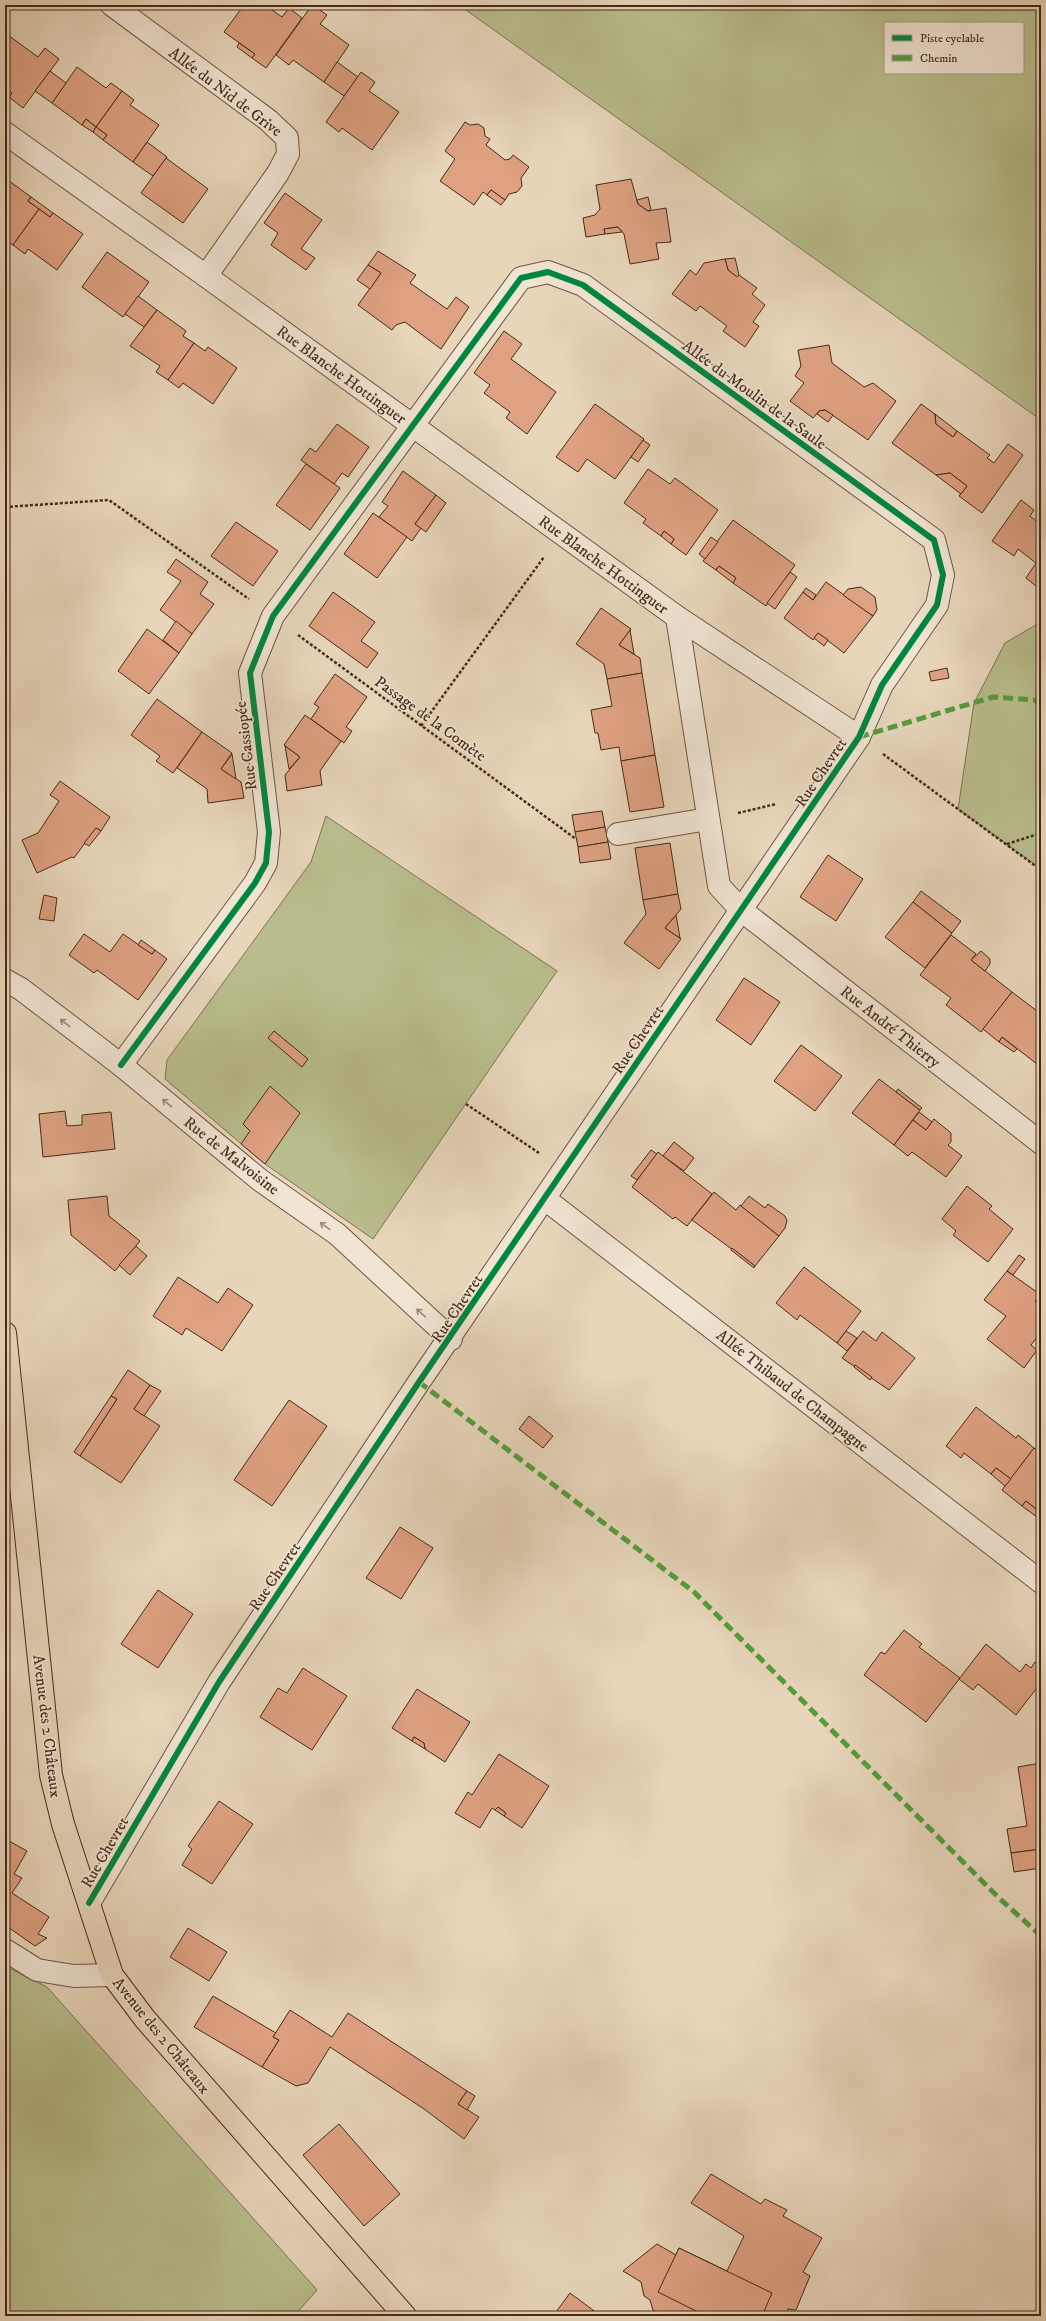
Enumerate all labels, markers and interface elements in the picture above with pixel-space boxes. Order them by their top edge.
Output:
legend [884,22,1024,74]
text: Piste cyclable [920,31,984,46]
street label: Allée du Nid de Grive [165,43,286,141]
text: Chemin [920,51,958,66]
street label: Rue Blanche Hottinguer [273,321,410,429]
street label: Allée du Moulin de la Saule [678,336,831,454]
street label: Rue Blanche Hottinguer [535,511,672,619]
street label: Passage de la Comète [371,672,490,766]
street label: Rue Cassiopée [231,700,261,792]
street label: Rue Chevret [791,734,851,811]
street label: Rue André Thierry [836,981,945,1072]
street label: Rue Chevret [608,1001,668,1078]
one-way arrow [60,1018,71,1027]
one-way arrow [162,1099,173,1108]
street label: Rue de Malvoisine [180,1112,283,1200]
one-way arrow [320,1222,331,1230]
street label: Rue Chevret [427,1270,487,1347]
one-way arrow [417,1309,427,1318]
street label: Allée Thibaud de Champagne [712,1325,873,1457]
street label: Rue Chevret [245,1538,305,1615]
street label: Avenue des 2 Châteaux [28,1653,66,1799]
street label: Rue Chevret [77,1813,133,1892]
street label: Avenue des 2 Châteaux [108,1973,214,2098]

